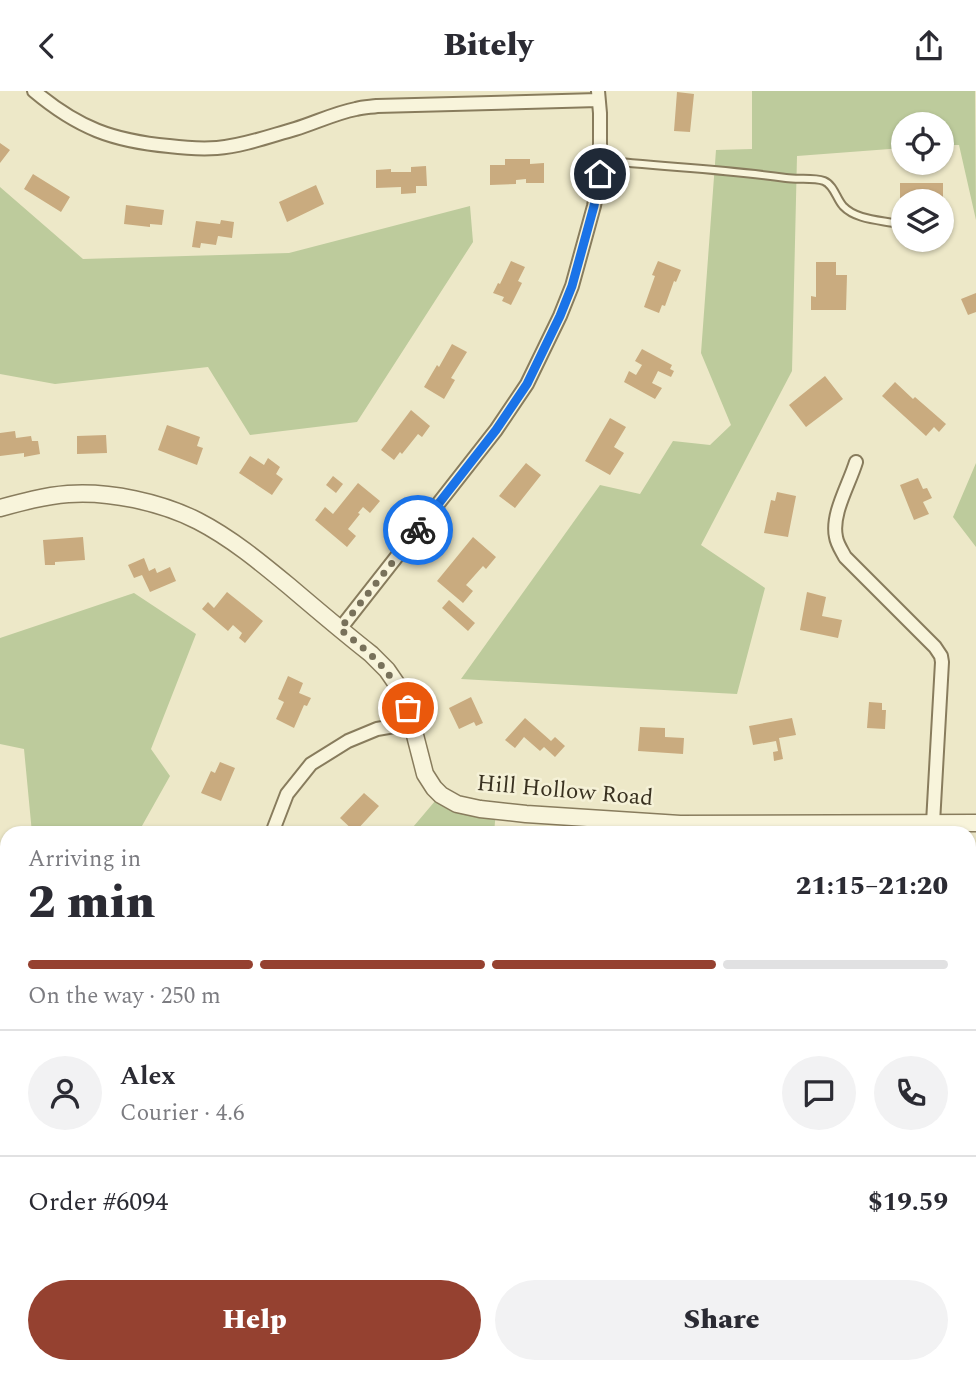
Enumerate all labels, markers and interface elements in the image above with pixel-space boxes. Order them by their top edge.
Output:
text: Bitely [443,21,533,70]
icon: back [28,27,66,65]
icon: share [910,27,948,65]
map controls [891,112,954,252]
button: locate [891,112,954,175]
pin [570,144,630,204]
icon: home [581,155,619,193]
button: layers [891,189,954,252]
courier [383,495,453,565]
icon: bike [399,511,437,549]
pin [378,678,438,738]
icon: bag [389,689,427,727]
street label: Hill Hollow Road [475,766,655,816]
text: Arriving in [28,842,141,877]
text: 21:15–21:20 [796,866,948,906]
text: 2 min [28,868,155,938]
text: On the way · 250 m [28,979,221,1014]
button: person [28,1056,102,1130]
text: Alex [120,1056,175,1096]
button: chat [782,1056,856,1130]
button: phone [874,1056,948,1130]
text: Courier · 4.6 [120,1096,245,1131]
text: Order #6094 [28,1182,168,1222]
text: $19.59 [868,1182,948,1222]
button: Help [28,1280,481,1360]
button: Share [495,1280,948,1360]

